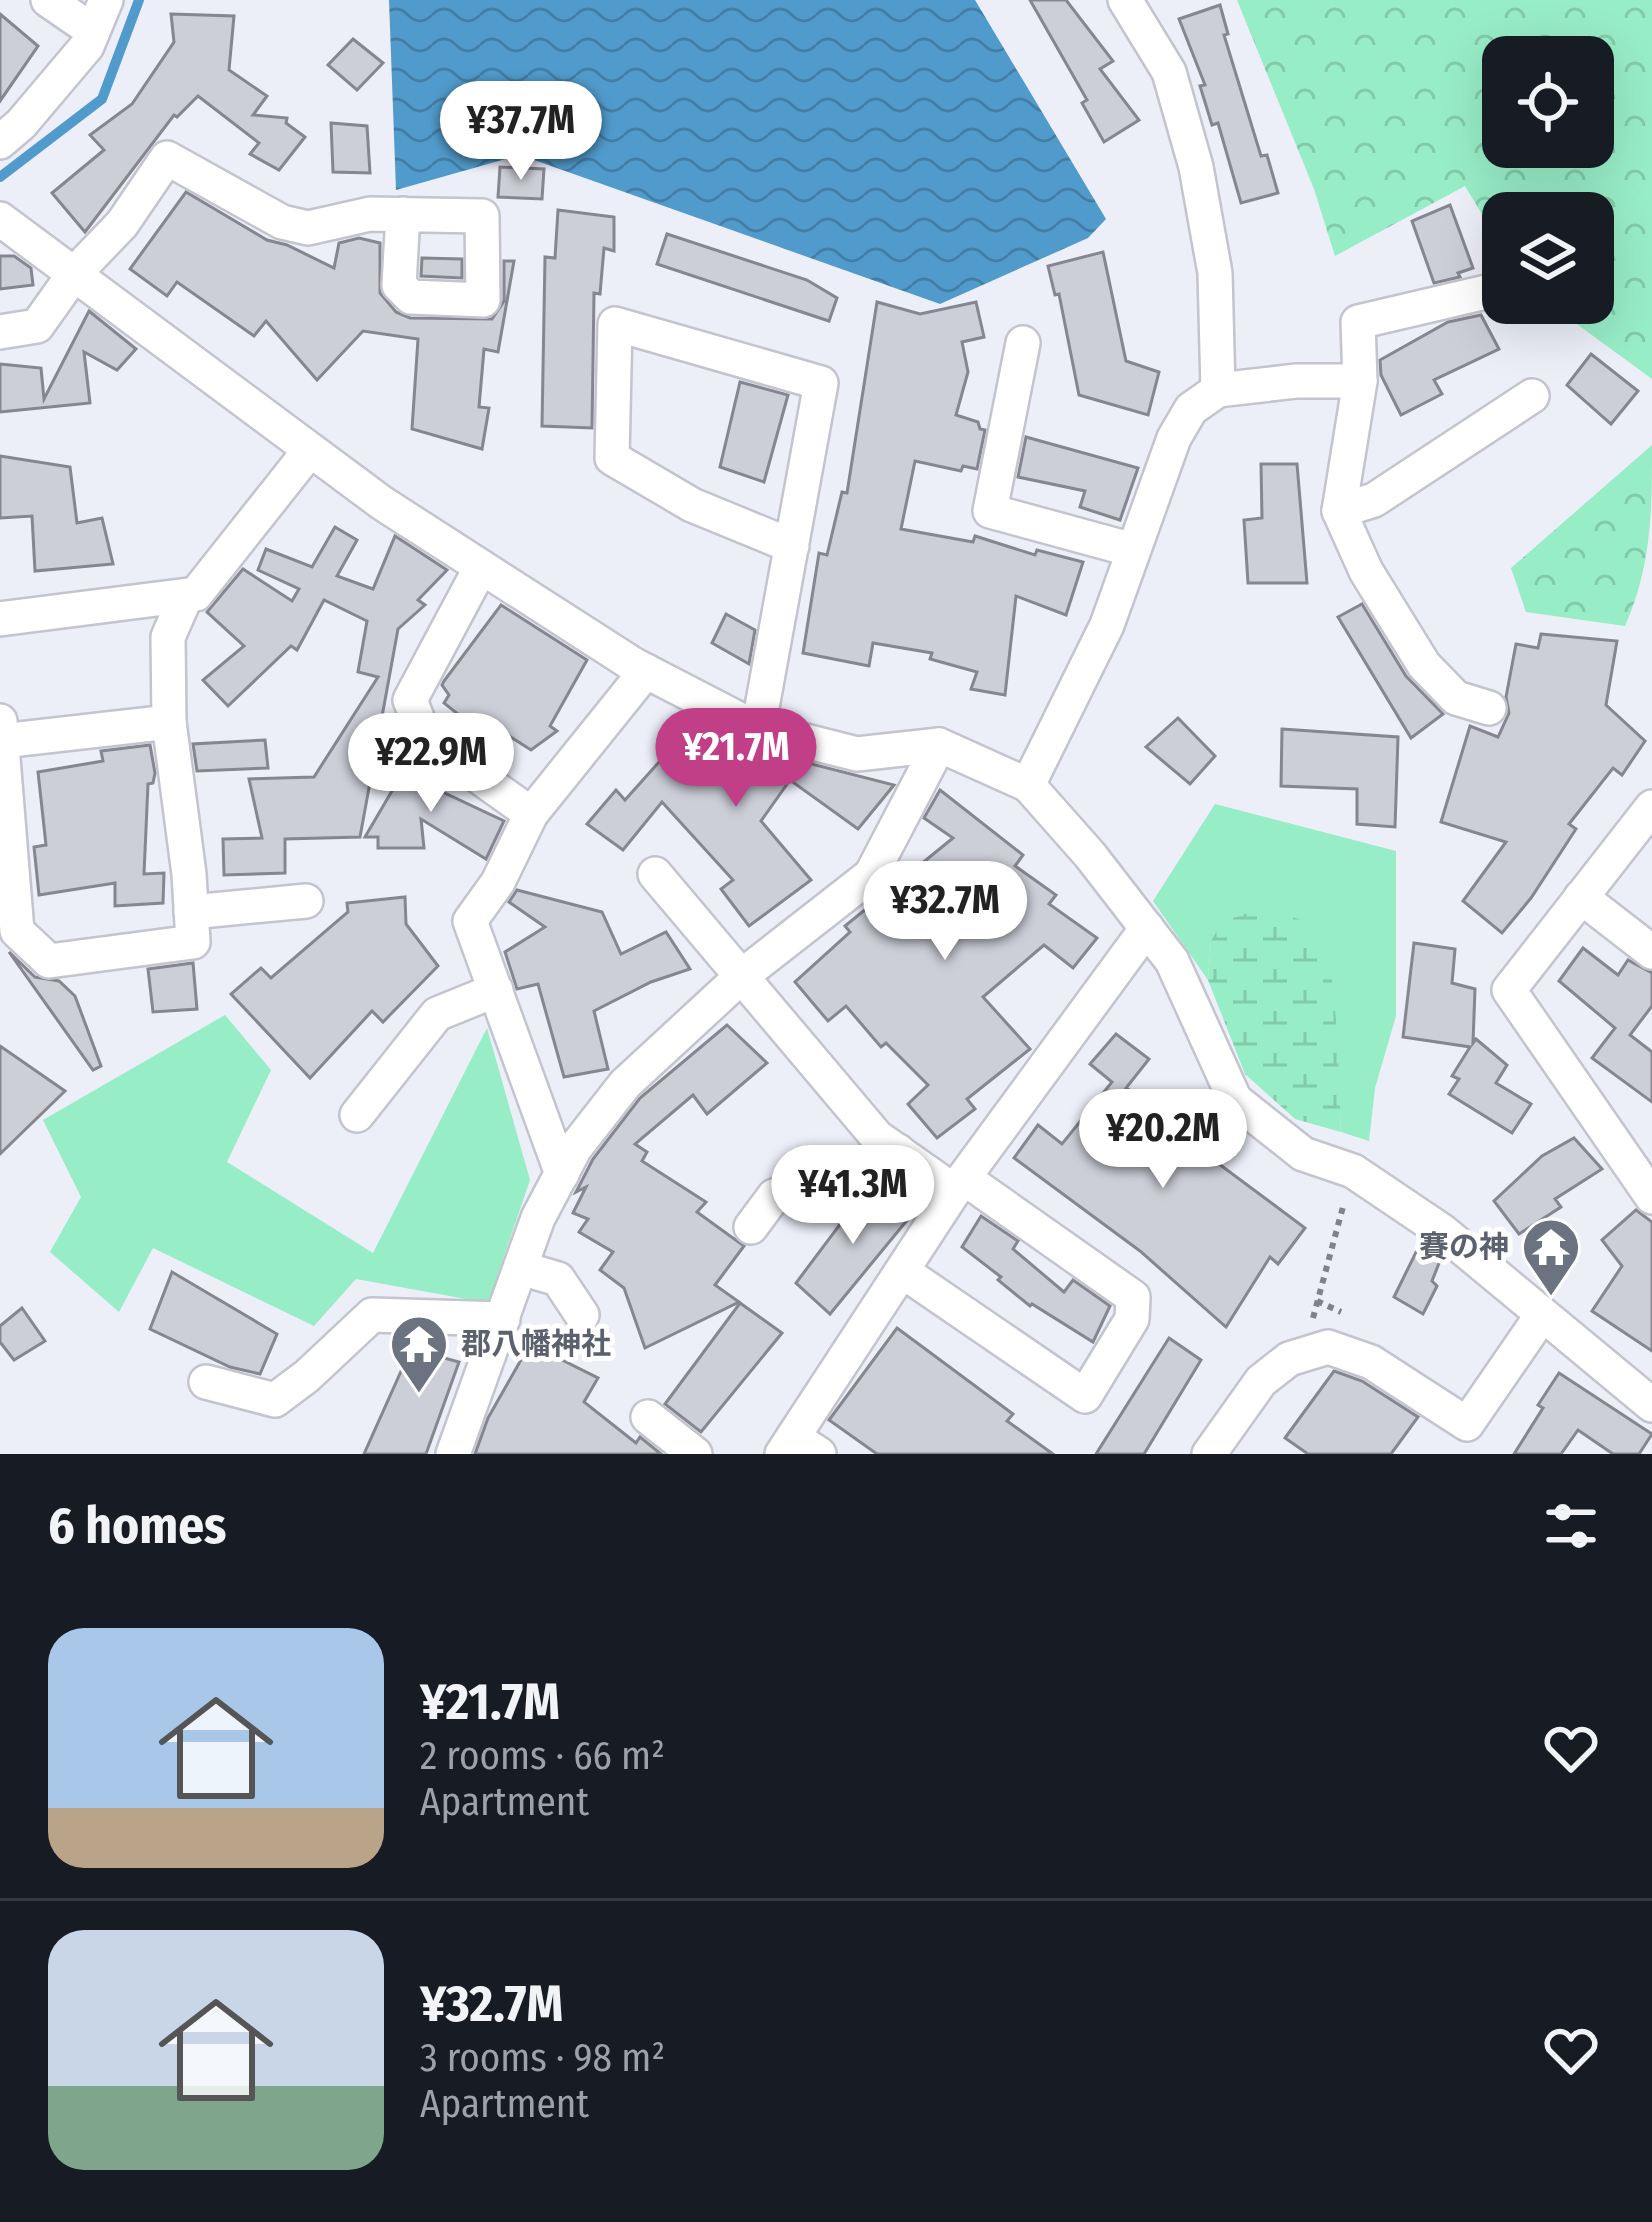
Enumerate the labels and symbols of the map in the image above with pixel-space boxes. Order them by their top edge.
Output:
pin: ¥37.7M [423,81,619,183]
pin: ¥21.7M [638,708,834,810]
pin: ¥22.9M [333,713,529,815]
pin: ¥32.7M [847,861,1043,963]
pin: ¥20.2M [1065,1089,1261,1191]
pin: ¥41.3M [755,1145,951,1247]
temple icon: 賽の神 [1520,1216,1582,1298]
place label: 賽の神 [1419,1229,1509,1265]
temple icon: 郡八幡神社 [388,1313,450,1395]
place label: 郡八幡神社 [461,1326,611,1362]

